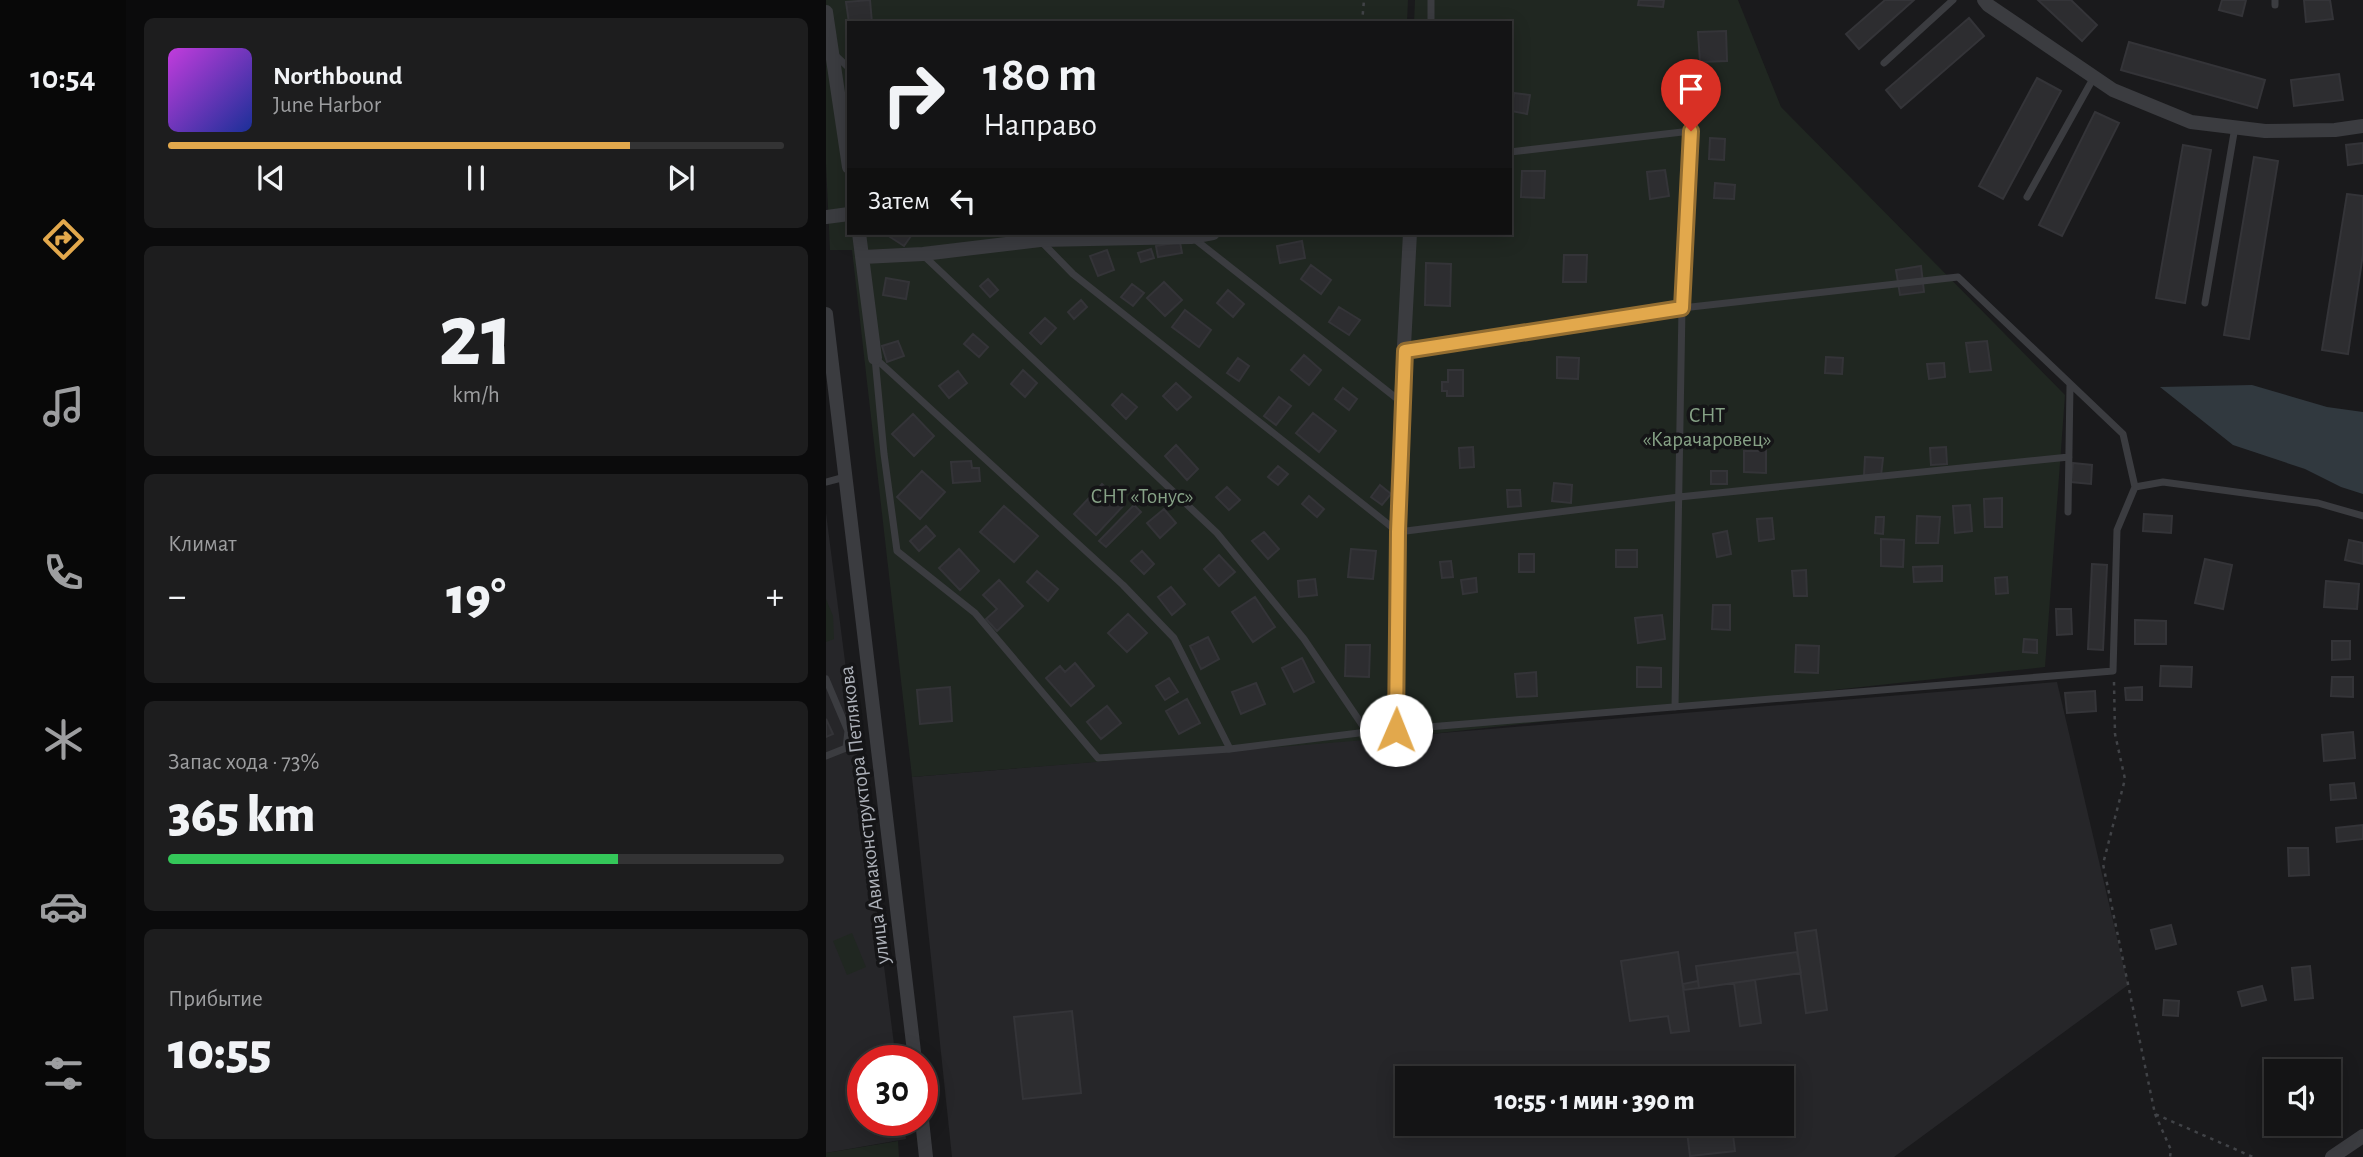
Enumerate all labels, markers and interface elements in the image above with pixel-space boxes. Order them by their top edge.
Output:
icon: right [868,49,959,140]
text: 180 m [983,51,1097,100]
pin [1661,59,1721,131]
text: 10:54 [30,62,96,94]
text: Northbound [273,63,402,89]
icon: arrive [1672,70,1710,108]
text: June Harbor [273,94,381,117]
text: Направо [983,109,1097,141]
icon: previous [252,159,290,197]
icon: pause [457,159,495,197]
icon: next [662,159,700,197]
icon: left [944,182,982,220]
text: Затем [868,188,930,214]
icon: directions [39,215,88,264]
text: 21 [438,291,514,382]
icon: music [39,382,88,431]
text: km/h [452,384,500,407]
park label: СНТ «Карачаровец» [1642,405,1772,450]
park label: СНТ «Тонус» [1091,486,1193,507]
text: Климат [168,533,237,556]
icon: phone [39,548,88,597]
text: 19° [446,571,506,623]
text: − [168,578,186,616]
text: + [766,578,784,616]
street label: улица Авиаконструктора Петлякова [836,664,893,966]
position arrow [1359,693,1433,767]
icon: climate [39,715,88,764]
text: Запас хода · 73% [168,751,319,774]
text: 365 km [168,789,315,841]
icon: car [39,882,88,931]
text: Прибытие [168,988,263,1011]
text: 10:55 [168,1026,271,1078]
speed limit sign: 30 [847,1045,938,1136]
icon: filters [39,1049,88,1098]
map controls [2264,1059,2341,1136]
button: sound [2264,1059,2341,1136]
text: 10:55 · 1 мин · 390 m [1495,1088,1695,1114]

